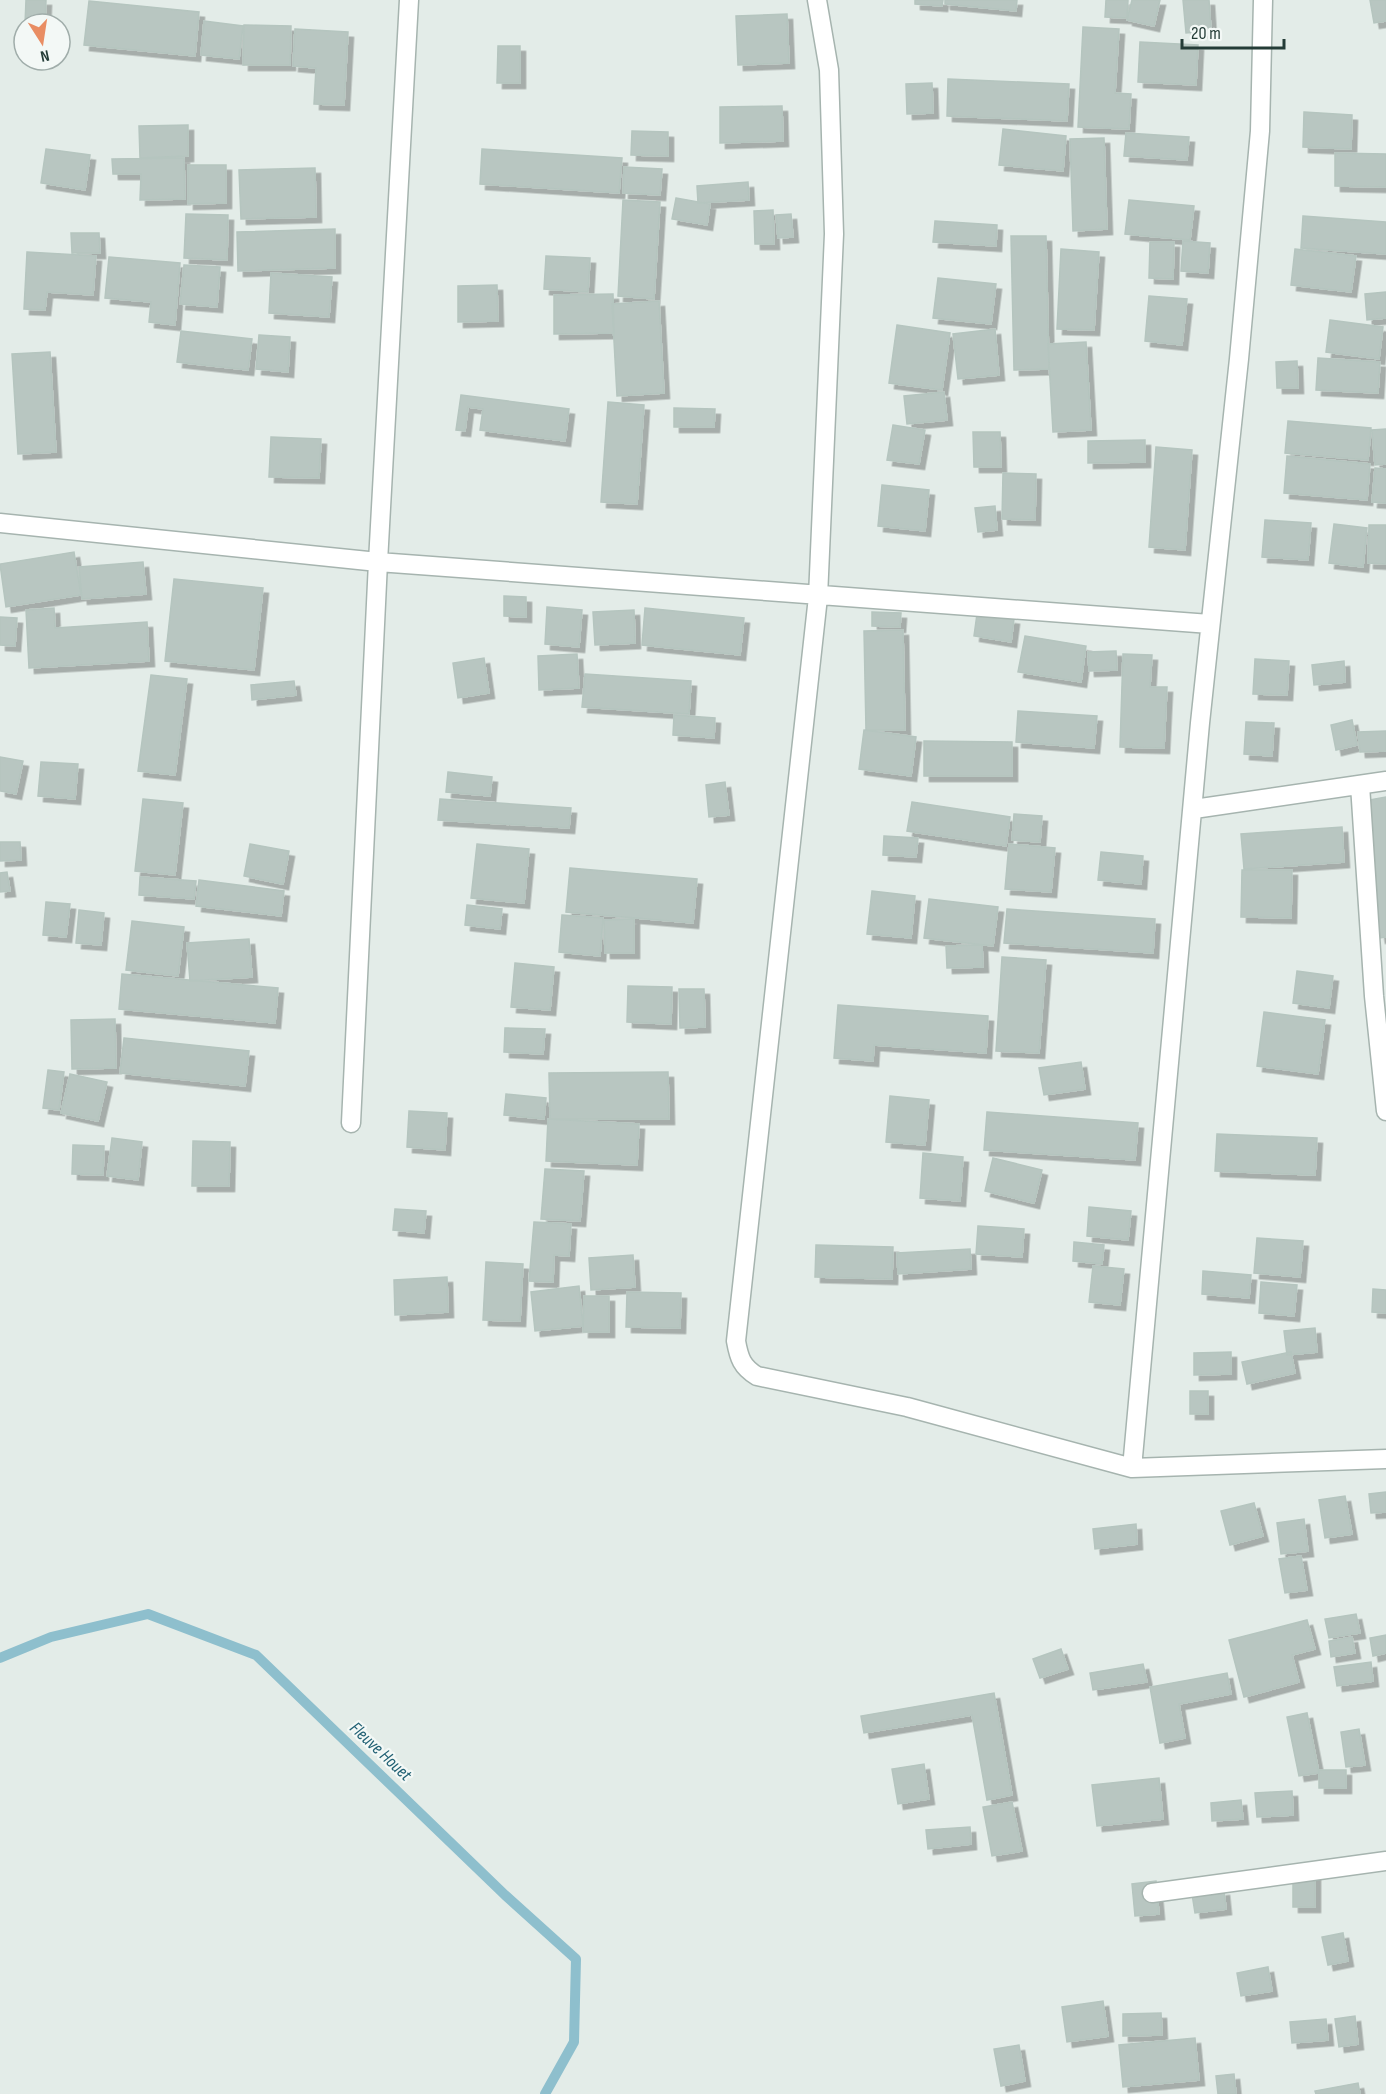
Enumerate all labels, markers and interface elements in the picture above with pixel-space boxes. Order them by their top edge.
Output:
north arrow [12,12,72,72]
scale bar [1182,12,1284,50]
text: 20 m [1191,23,1221,44]
text: N [39,45,51,65]
water label: Fleuve Houet [345,1717,416,1786]

